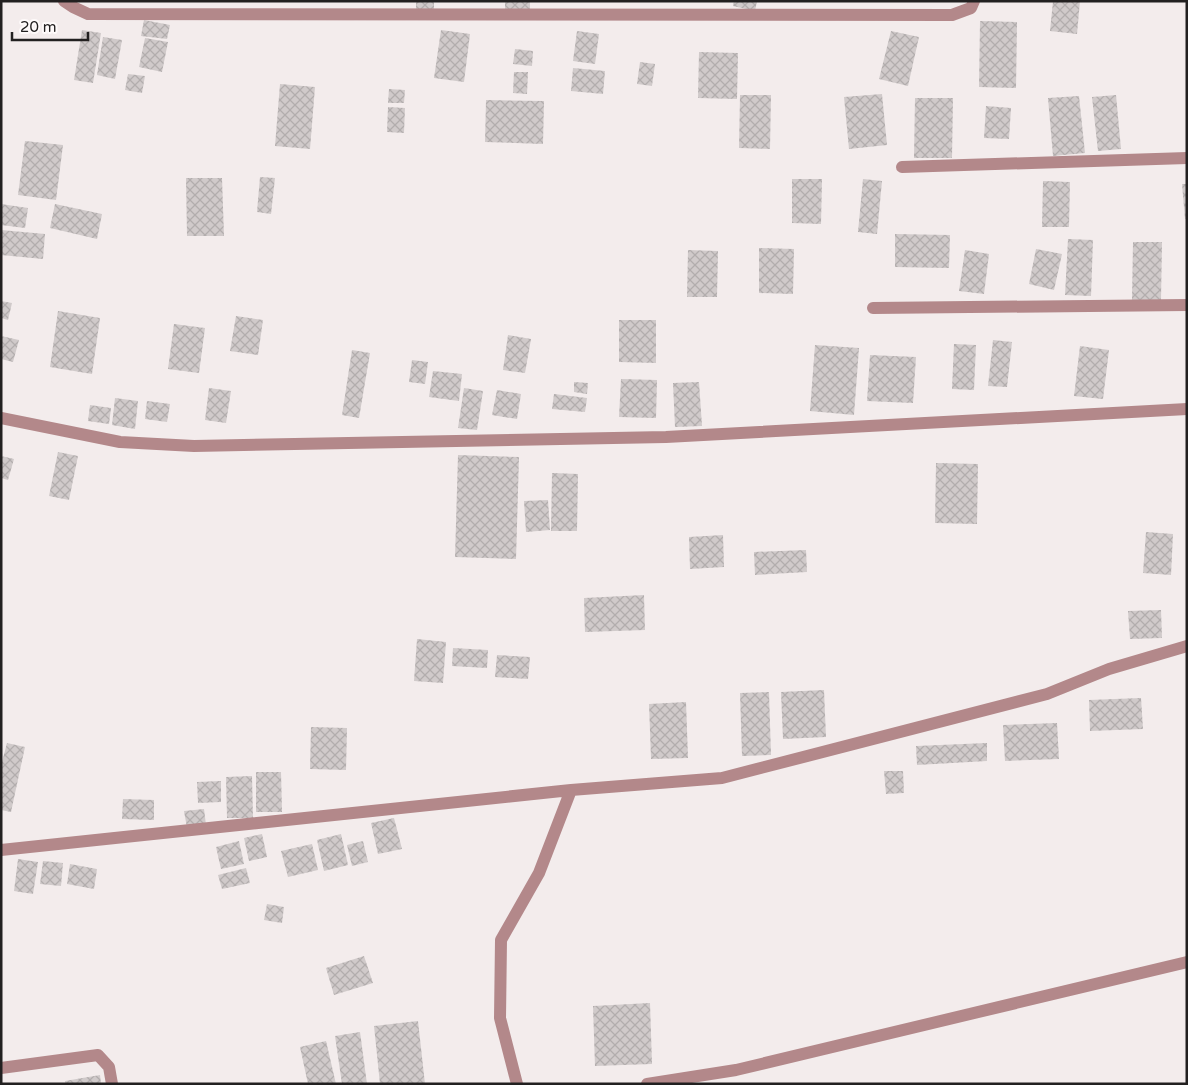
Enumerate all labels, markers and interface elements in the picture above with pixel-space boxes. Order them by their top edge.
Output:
scale bar [12,10,89,42]
text: 20 m [20,18,57,36]

